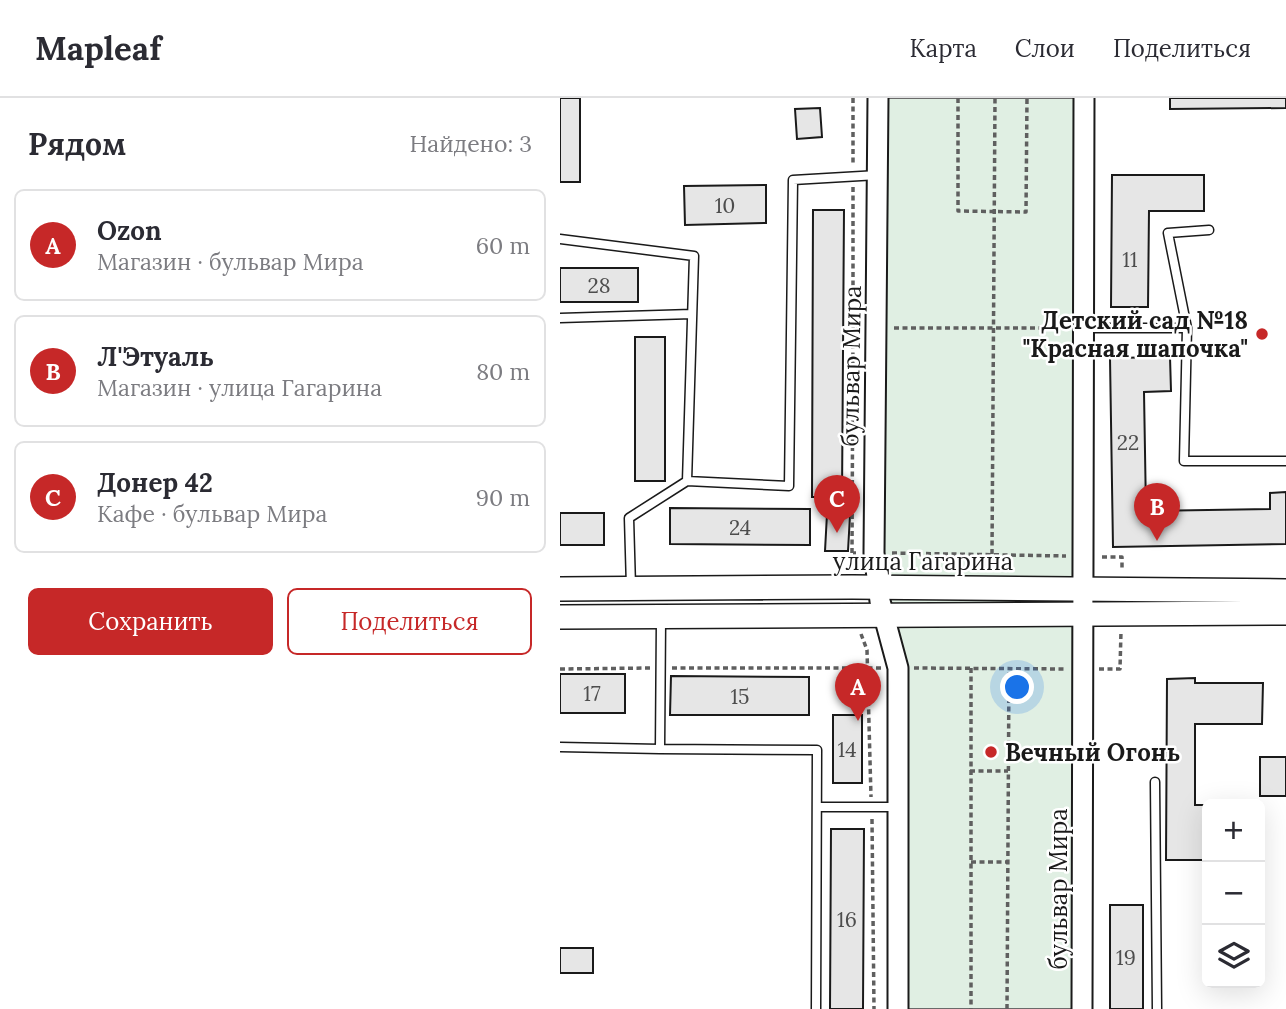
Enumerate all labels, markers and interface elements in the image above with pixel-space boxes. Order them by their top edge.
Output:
text: Mapleaf [35,27,161,69]
text: Карта [909,33,977,64]
text: Слои [1015,33,1075,64]
text: Поделиться [1113,33,1251,64]
text: Рядом [28,125,126,163]
text: Найдено: 3 [410,129,532,158]
house number: 10 [715,192,735,219]
text: Ozon [97,214,162,247]
text: A [45,231,61,260]
text: 60 m [476,231,530,260]
house number: 11 [1122,246,1138,273]
text: Магазин · бульвар Мира [97,247,364,276]
house number: 28 [587,272,611,299]
street label: бульвар Мира [834,285,868,447]
place label: Детский сад №18 "Красная шапочка" [1023,305,1248,364]
marker: Детский сад №18 "Красная шапочка" [1254,326,1270,342]
text: Л'Этуаль [97,340,214,373]
text: B [45,357,61,386]
text: 80 m [476,357,530,386]
text: Магазин · улица Гагарина [97,373,382,402]
house number: 22 [1117,429,1139,456]
text: Донер 42 [97,466,213,499]
pin: C [814,475,860,533]
text: C [45,483,61,512]
text: 90 m [476,483,530,512]
pin: B [1134,483,1180,541]
text: Кафе · бульвар Мира [97,499,327,528]
house number: 24 [729,514,751,541]
street label: улица Гагарина [833,546,1013,577]
button: Сохранить [28,588,273,655]
button: Поделиться [287,588,532,655]
pin: A [835,663,881,721]
your location [1000,670,1034,704]
house number: 17 [583,680,601,707]
house number: 15 [730,683,750,710]
house number: 14 [837,736,857,763]
place label: Вечный Огонь [1005,737,1180,768]
marker: Вечный Огонь [983,744,999,760]
map controls [1202,799,1265,988]
button: + [1202,799,1265,862]
street label: бульвар Мира [1043,808,1074,970]
button: − [1202,862,1265,925]
house number: 16 [837,906,857,933]
button: layers [1202,925,1265,988]
house number: 19 [1116,944,1136,971]

